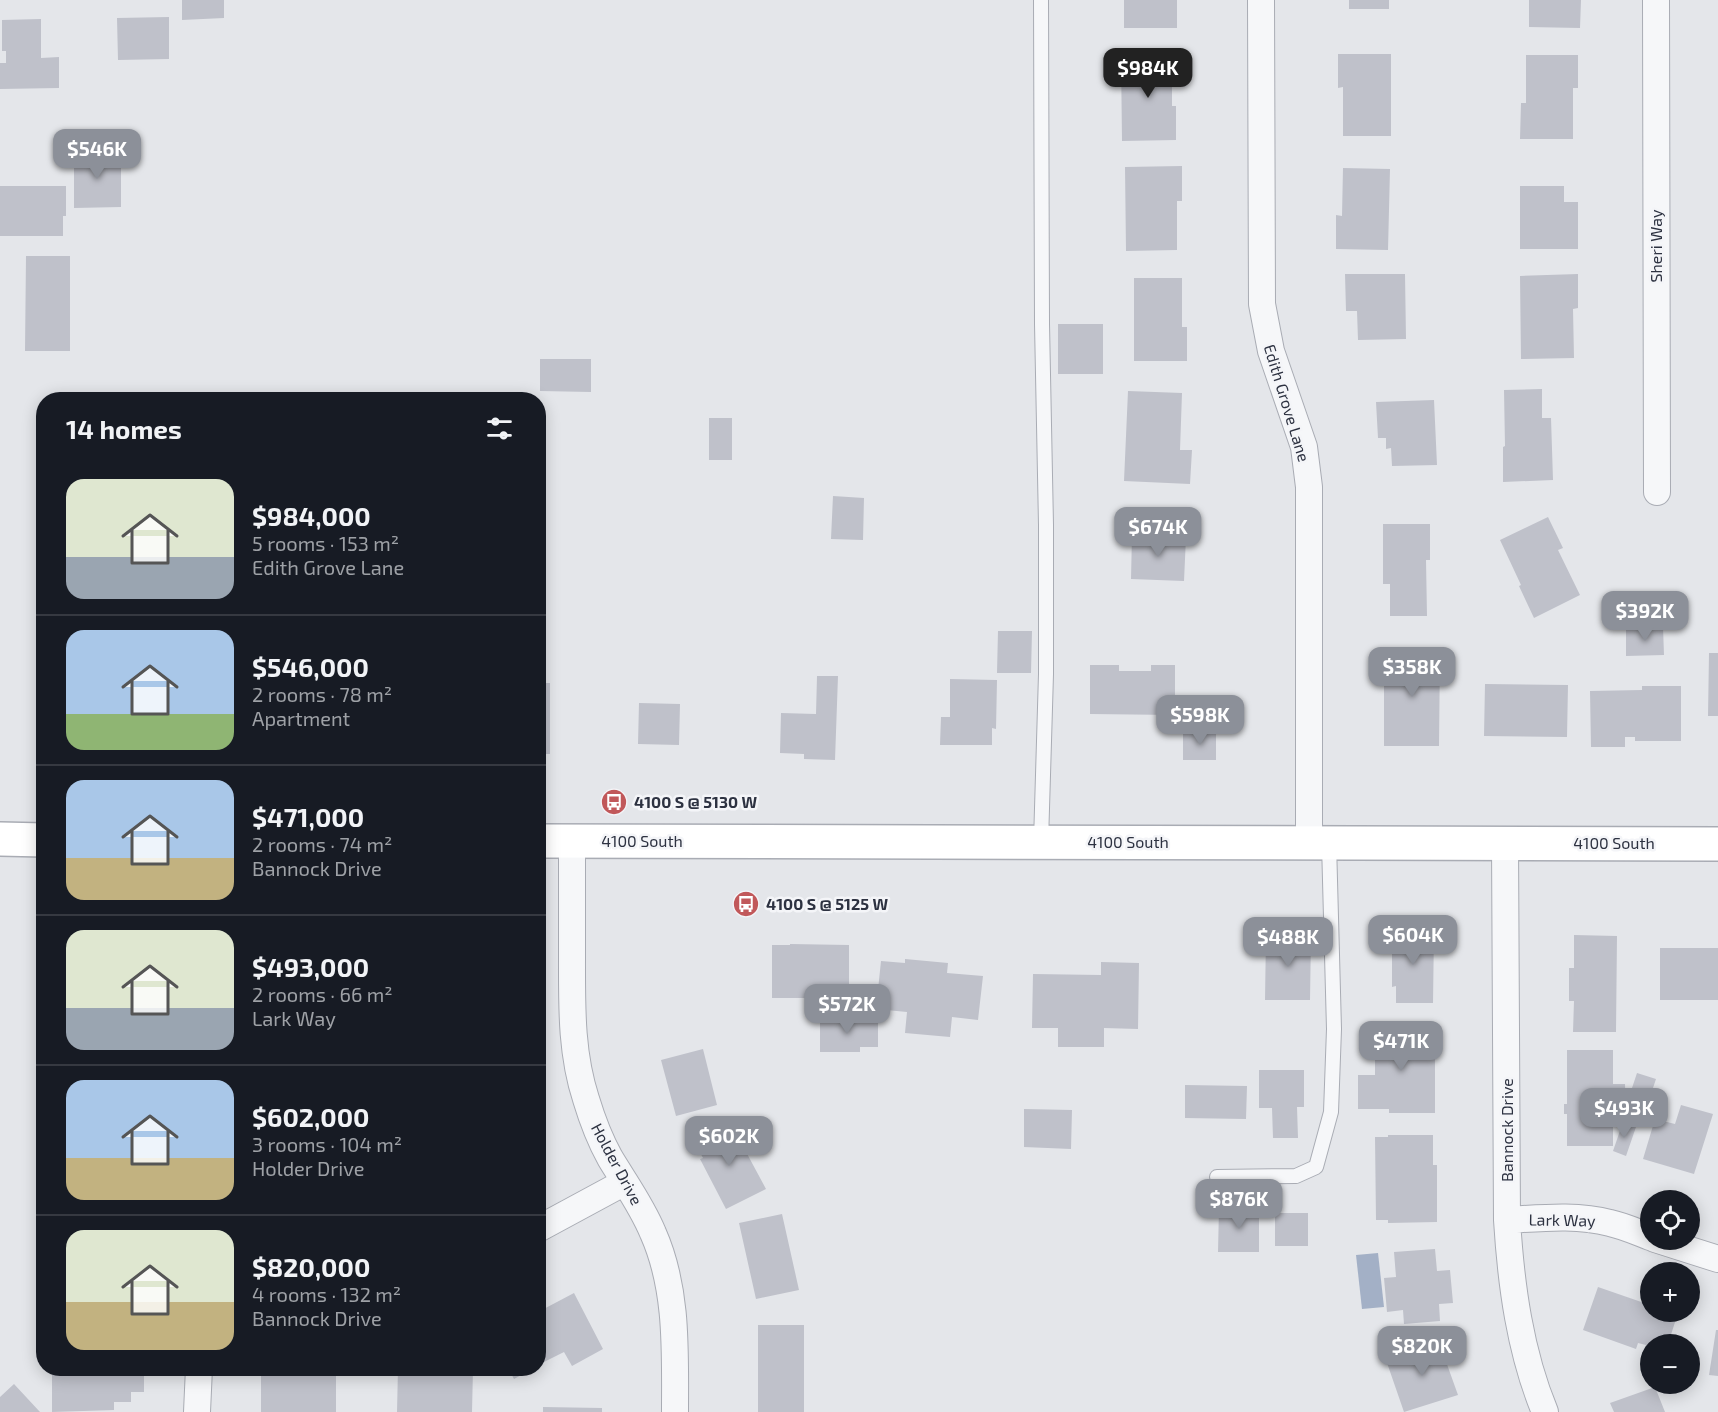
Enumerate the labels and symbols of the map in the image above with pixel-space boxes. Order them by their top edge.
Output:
pin: $984K [1106,48,1190,99]
pin: $546K [55,129,139,180]
street label: Sheri Way [1646,209,1665,282]
street label: Edith Grove Lane [1261,342,1314,464]
pin: $674K [1116,507,1200,558]
pin: $392K [1603,591,1687,642]
pin: $358K [1370,647,1454,698]
pin: $598K [1158,695,1242,746]
bus stop icon: 4100 S @ 5130 W [599,787,629,817]
place label: 4100 S @ 5130 W [634,792,757,811]
street label: 4100 South [601,831,683,850]
street label: 4100 South [1087,832,1169,851]
street label: 4100 South [1573,833,1655,852]
bus stop icon: 4100 S @ 5125 W [731,889,761,919]
place label: 4100 S @ 5125 W [766,894,888,913]
pin: $604K [1371,915,1455,966]
pin: $488K [1246,917,1330,968]
pin: $572K [805,984,889,1035]
pin: $471K [1359,1021,1443,1072]
street label: Bannock Drive [1497,1078,1516,1182]
pin: $493K [1582,1088,1666,1139]
pin: $602K [687,1116,771,1167]
street label: Holder Drive [588,1120,647,1208]
pin: $876K [1197,1179,1281,1230]
street label: Lark Way [1528,1209,1596,1230]
pin: $820K [1380,1326,1464,1377]

